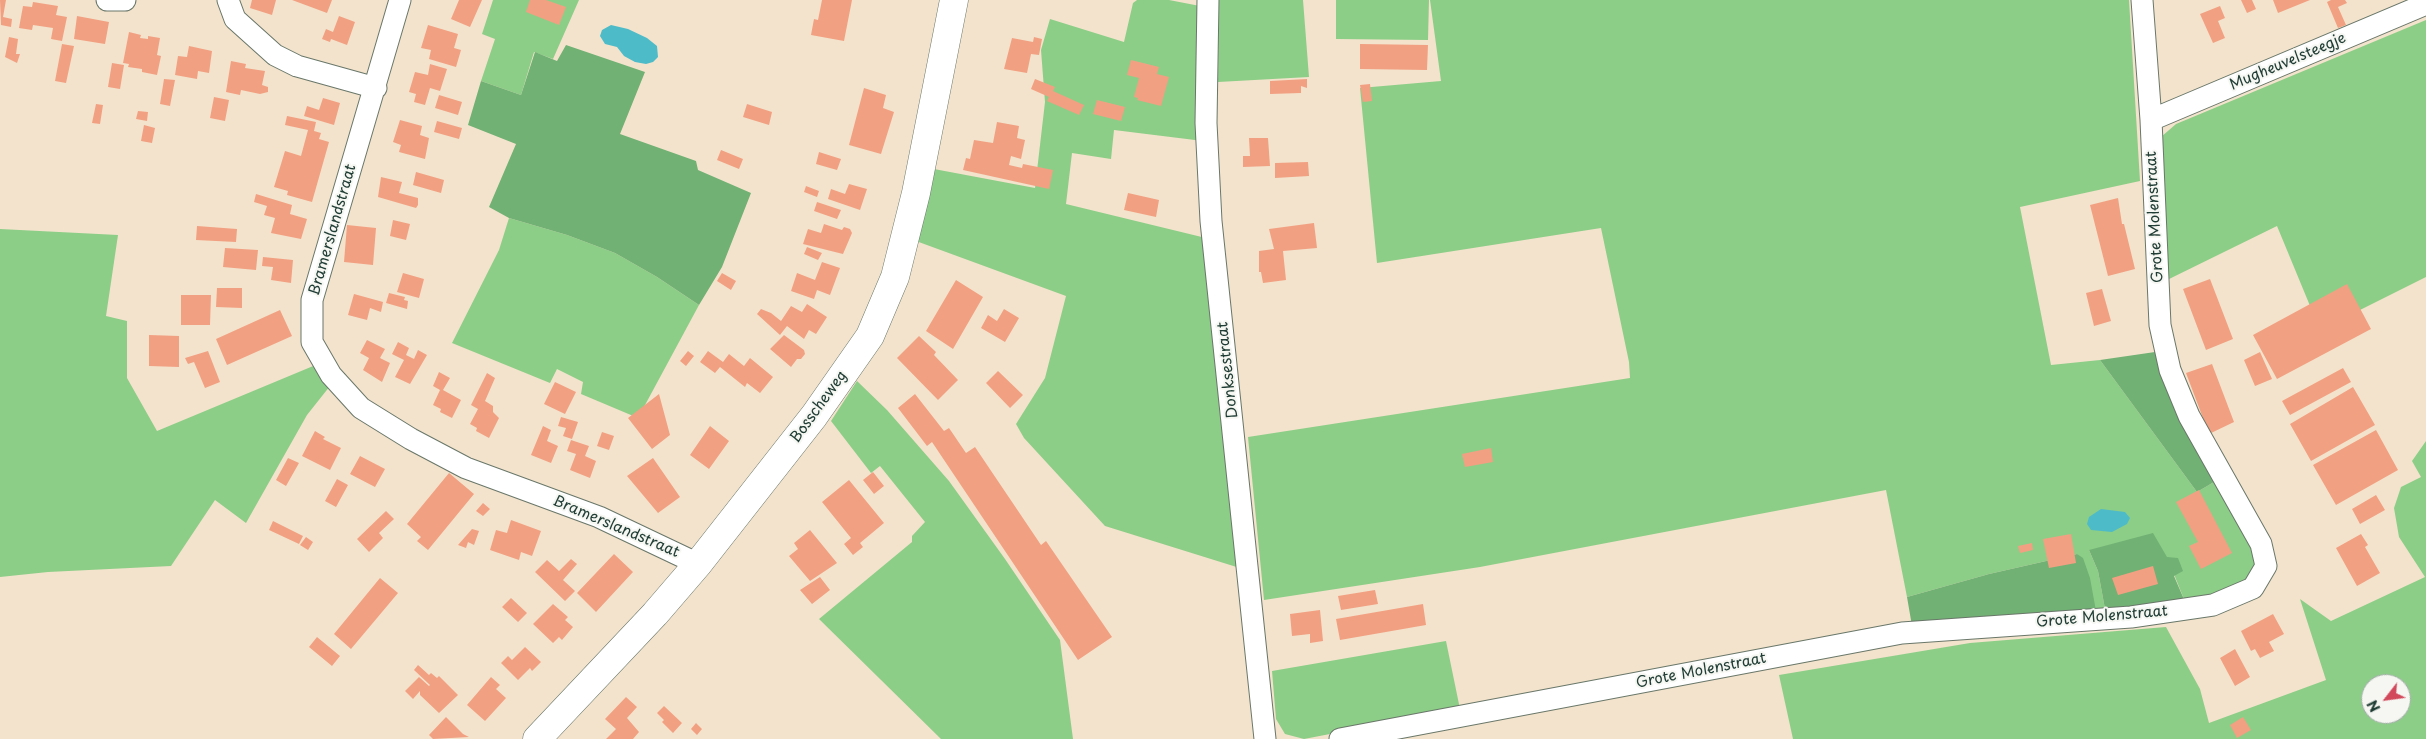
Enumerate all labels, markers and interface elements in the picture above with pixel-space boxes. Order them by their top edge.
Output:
street label: Mugheuvelsteegje [2227,29,2349,95]
street label: Grote Molenstraat [2143,151,2167,283]
street label: Bramerslandstraat [306,162,360,298]
street label: Donksestraat [1214,321,1242,419]
street label: Bosscheweg [787,367,851,447]
street label: Bramerslandstraat [550,492,682,562]
street label: Grote Molenstraat [2035,602,2169,632]
street label: Grote Molenstraat [1634,650,1768,692]
north arrow [2361,674,2411,724]
text: N [2362,696,2385,716]

